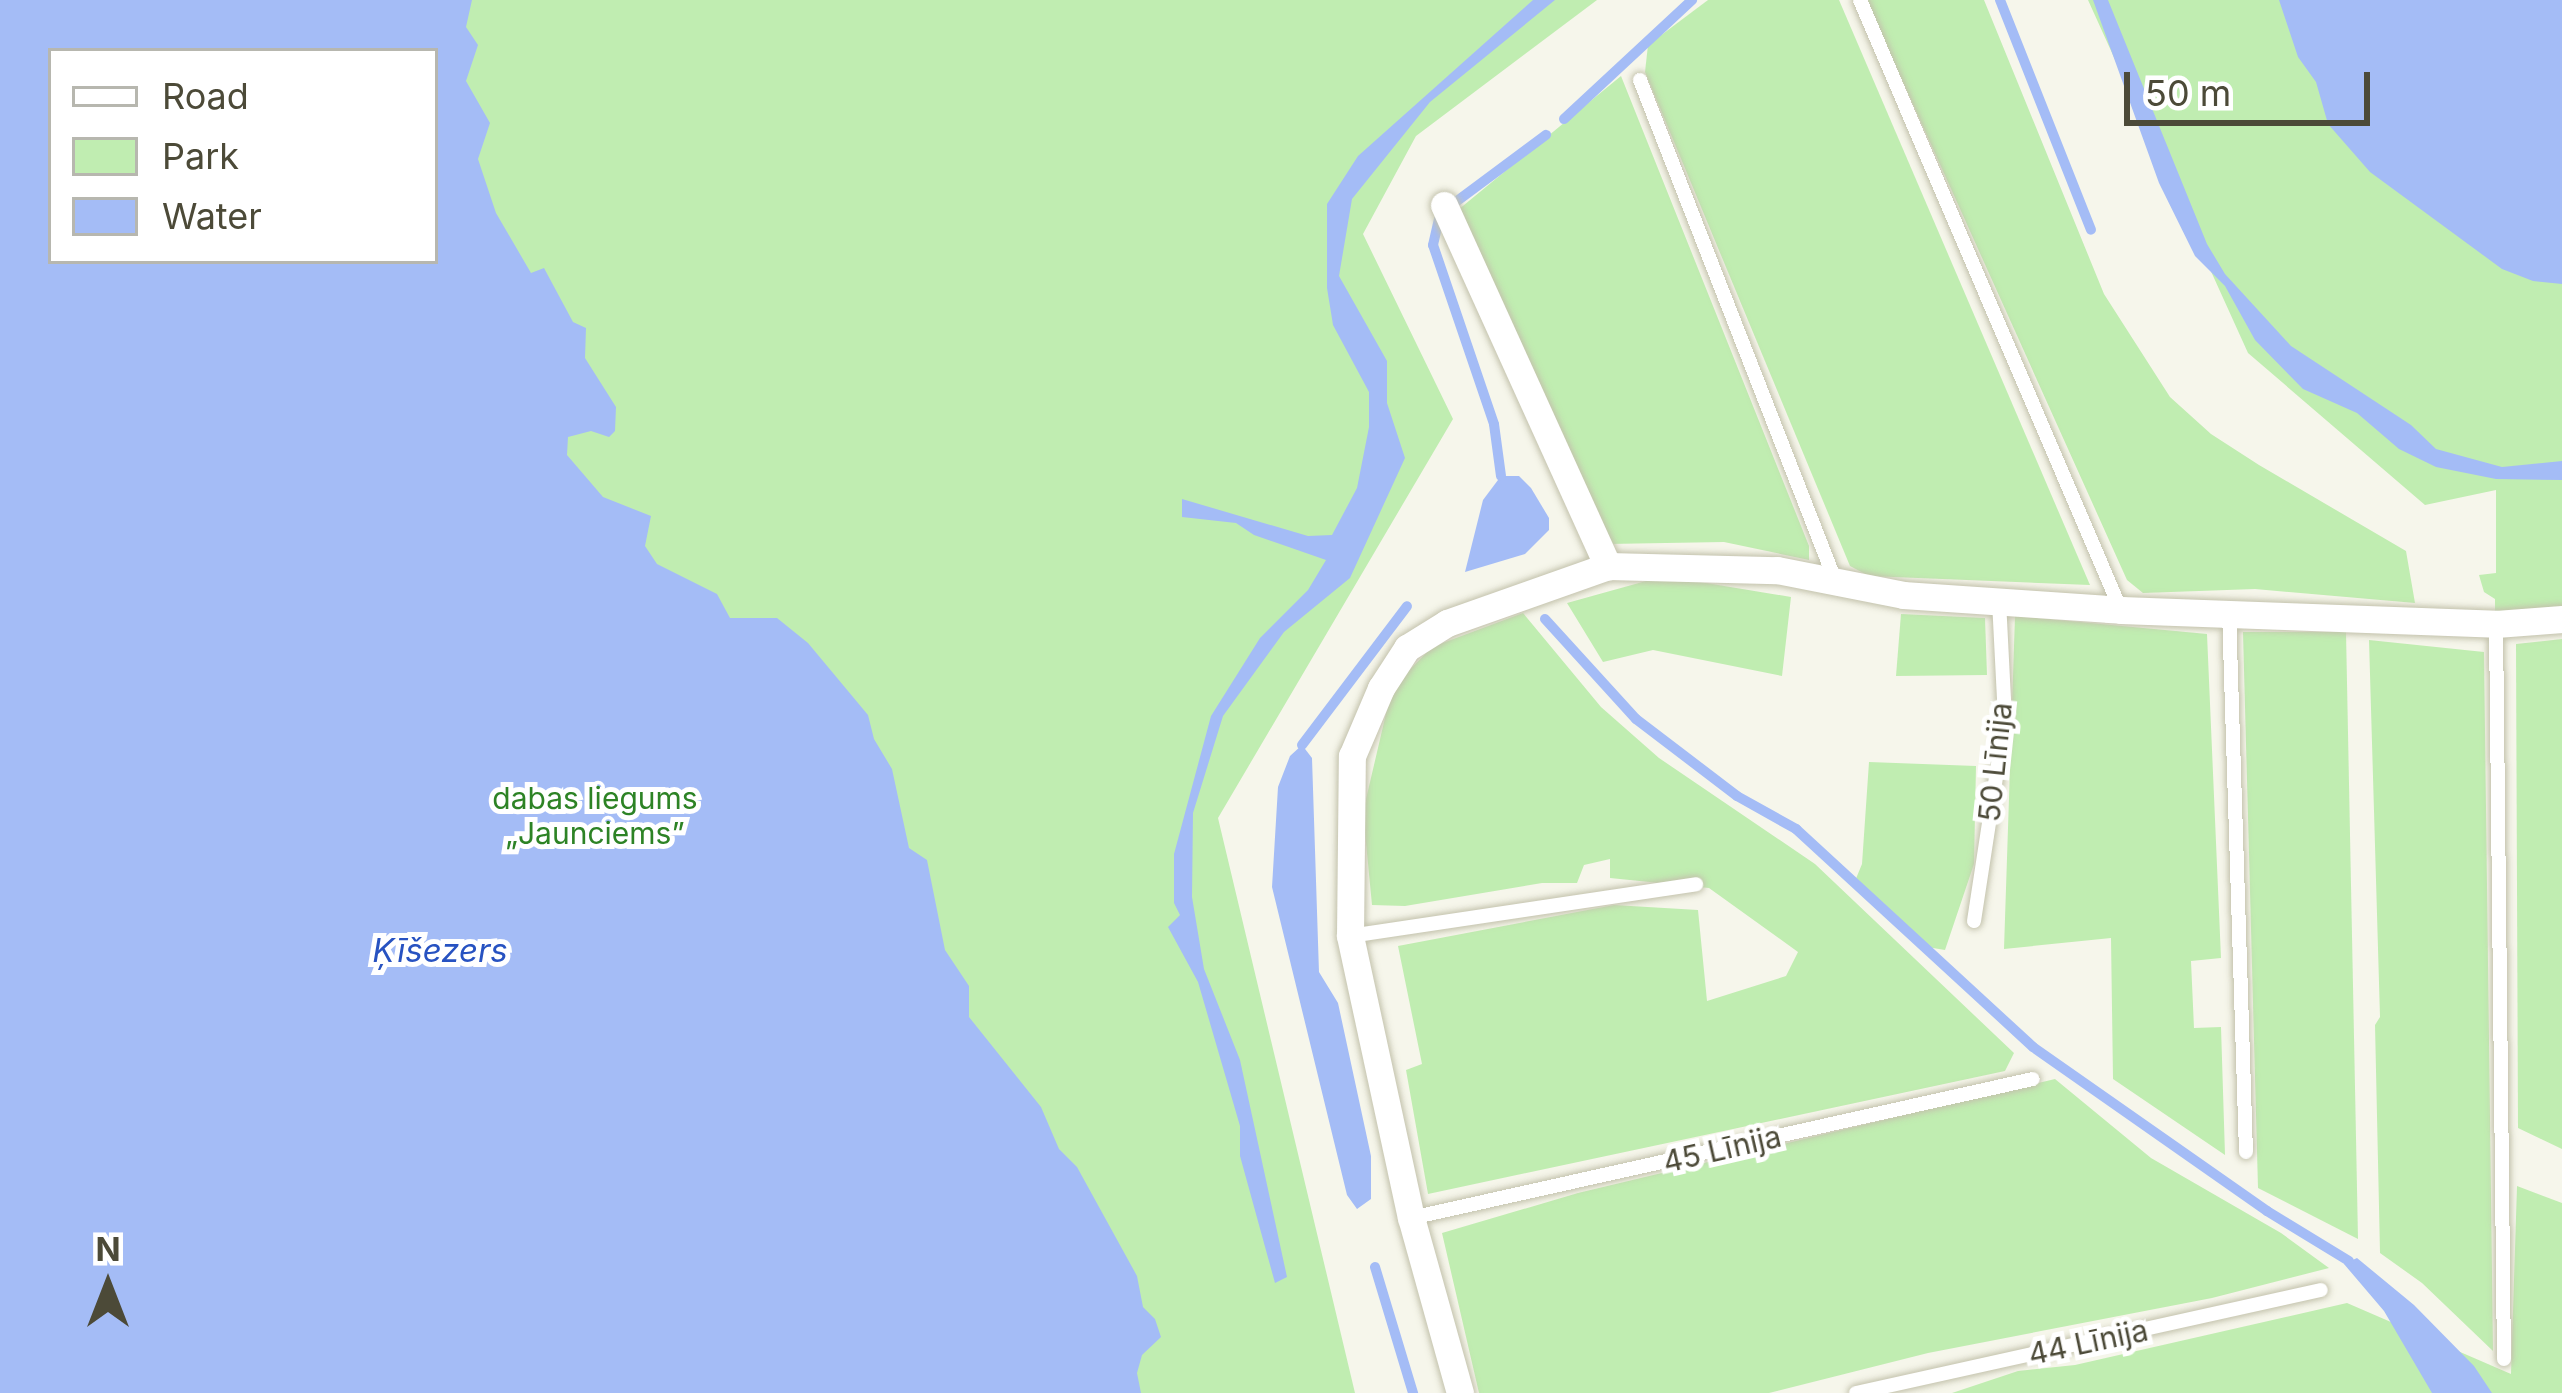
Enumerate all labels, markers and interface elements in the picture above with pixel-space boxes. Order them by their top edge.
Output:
legend [48,48,438,264]
scale bar [2130,48,2376,122]
text: 50 m [2145,71,2231,115]
text: Road [162,74,249,118]
text: Park [162,134,239,178]
text: Water [162,194,262,238]
street label: 50 Līnija [1971,700,2019,824]
park label: dabas liegums „Jaunciems” [492,780,698,850]
water label: Ķīšezers [372,931,508,971]
street label: 45 Līnija [1659,1118,1785,1180]
north arrow [48,1225,168,1345]
text: N [95,1229,121,1269]
street label: 44 Līnija [2025,1312,2151,1372]

